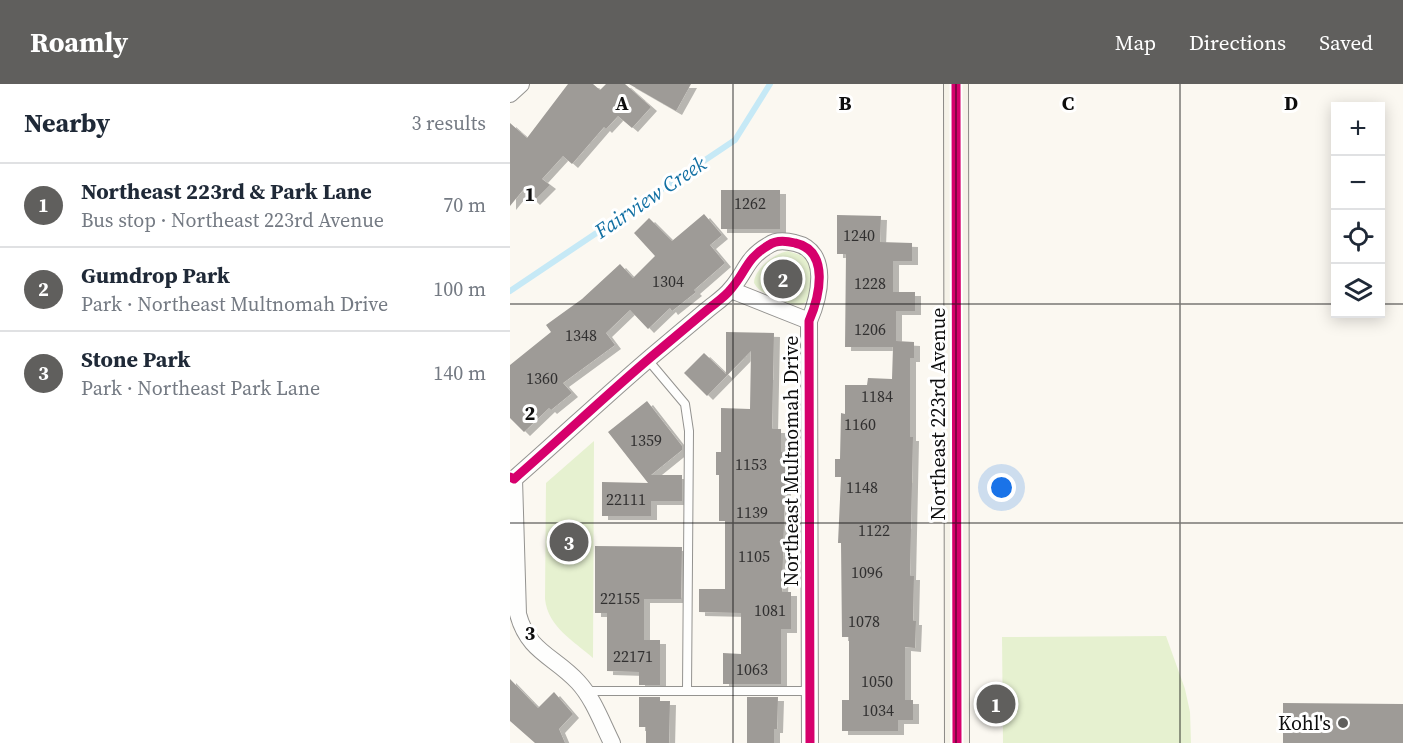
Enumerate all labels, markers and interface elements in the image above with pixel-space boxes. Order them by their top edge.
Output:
text: Roamly [30,23,128,61]
text: Map [1115,28,1156,57]
text: Directions [1189,28,1286,57]
text: Saved [1319,28,1373,57]
text: A [615,89,629,117]
text: B [838,89,852,117]
text: C [1062,89,1074,117]
text: D [1284,89,1298,117]
map controls [1331,102,1385,318]
button: + [1331,102,1385,156]
text: Nearby [24,105,110,141]
text: 3 results [411,109,486,137]
water label: Fairview Creek [588,149,712,246]
button: − [1331,156,1385,210]
text: Northeast 223rd & Park Lane [81,176,372,206]
text: 1 [525,180,535,208]
text: 1 [38,191,49,219]
text: 70 m [443,191,486,219]
house number: 1262 [734,192,766,214]
text: Bus stop · Northeast 223rd Avenue [81,206,384,234]
button: locate [1331,210,1385,264]
house number: 1240 [843,224,875,246]
pin: 2 [764,256,802,302]
text: Gumdrop Park [81,260,230,290]
button: layers [1331,264,1385,318]
house number: 1304 [652,270,684,292]
house number: 1228 [854,272,886,294]
text: 2 [38,275,49,303]
text: 100 m [433,275,486,303]
text: Park · Northeast Multnomah Drive [81,290,388,318]
street label: Northeast 223rd Avenue [924,308,952,520]
house number: 1206 [854,318,886,340]
house number: 1348 [565,324,597,346]
street label: Northeast Multnomah Drive [777,336,805,586]
text: Stone Park [81,344,190,374]
text: 3 [38,359,49,387]
text: 140 m [433,359,486,387]
house number: 1360 [526,367,558,389]
text: Park · Northeast Park Lane [81,374,320,402]
house number: 1184 [861,385,893,407]
text: 2 [525,399,536,427]
house number: 1160 [844,413,876,435]
house number: 1359 [630,429,662,451]
house number: 1153 [735,453,767,475]
your location [987,473,1016,502]
house number: 1148 [846,476,878,498]
house number: 22111 [606,488,646,510]
house number: 1139 [736,501,768,523]
house number: 1122 [858,519,890,541]
pin: 3 [550,520,588,564]
house number: 1105 [738,545,770,567]
house number: 1096 [851,561,883,583]
house number: 22155 [600,587,640,609]
house number: 1081 [754,599,786,621]
house number: 1078 [848,610,880,632]
text: 3 [525,619,536,647]
house number: 22171 [613,645,653,667]
house number: 1063 [736,658,768,680]
house number: 1050 [861,670,893,692]
pin: 1 [976,682,1016,726]
house number: 1034 [862,699,894,721]
place label: Kohl's [1278,709,1331,737]
marker: Kohl's [1336,716,1350,730]

